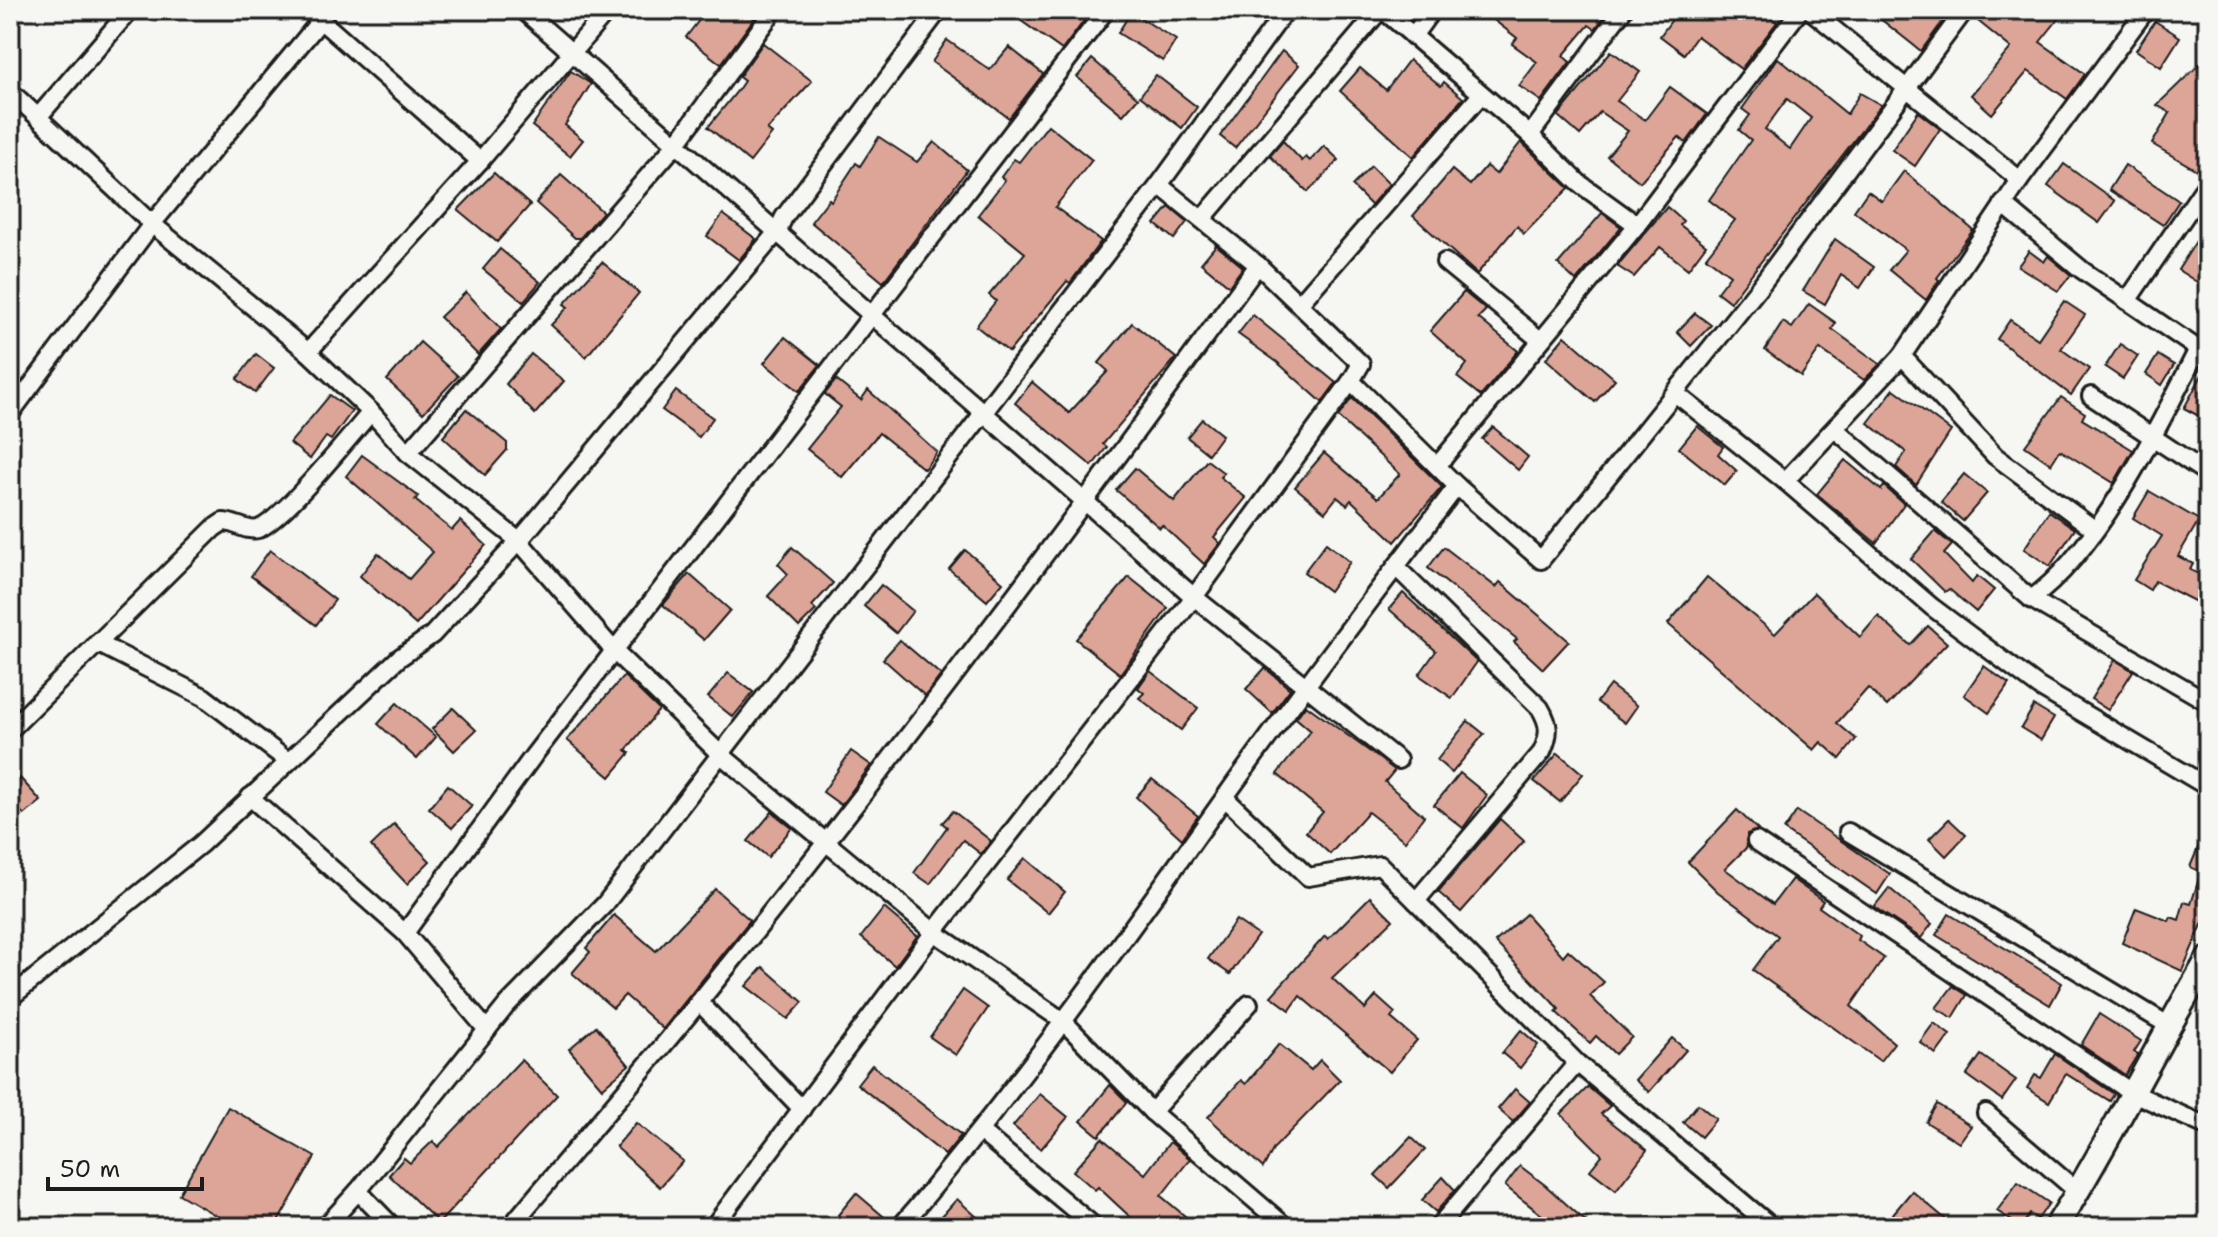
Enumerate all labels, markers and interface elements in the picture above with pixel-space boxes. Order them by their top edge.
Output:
scale bar [48,1141,202,1191]
text: 50 m [60,1153,120,1185]

